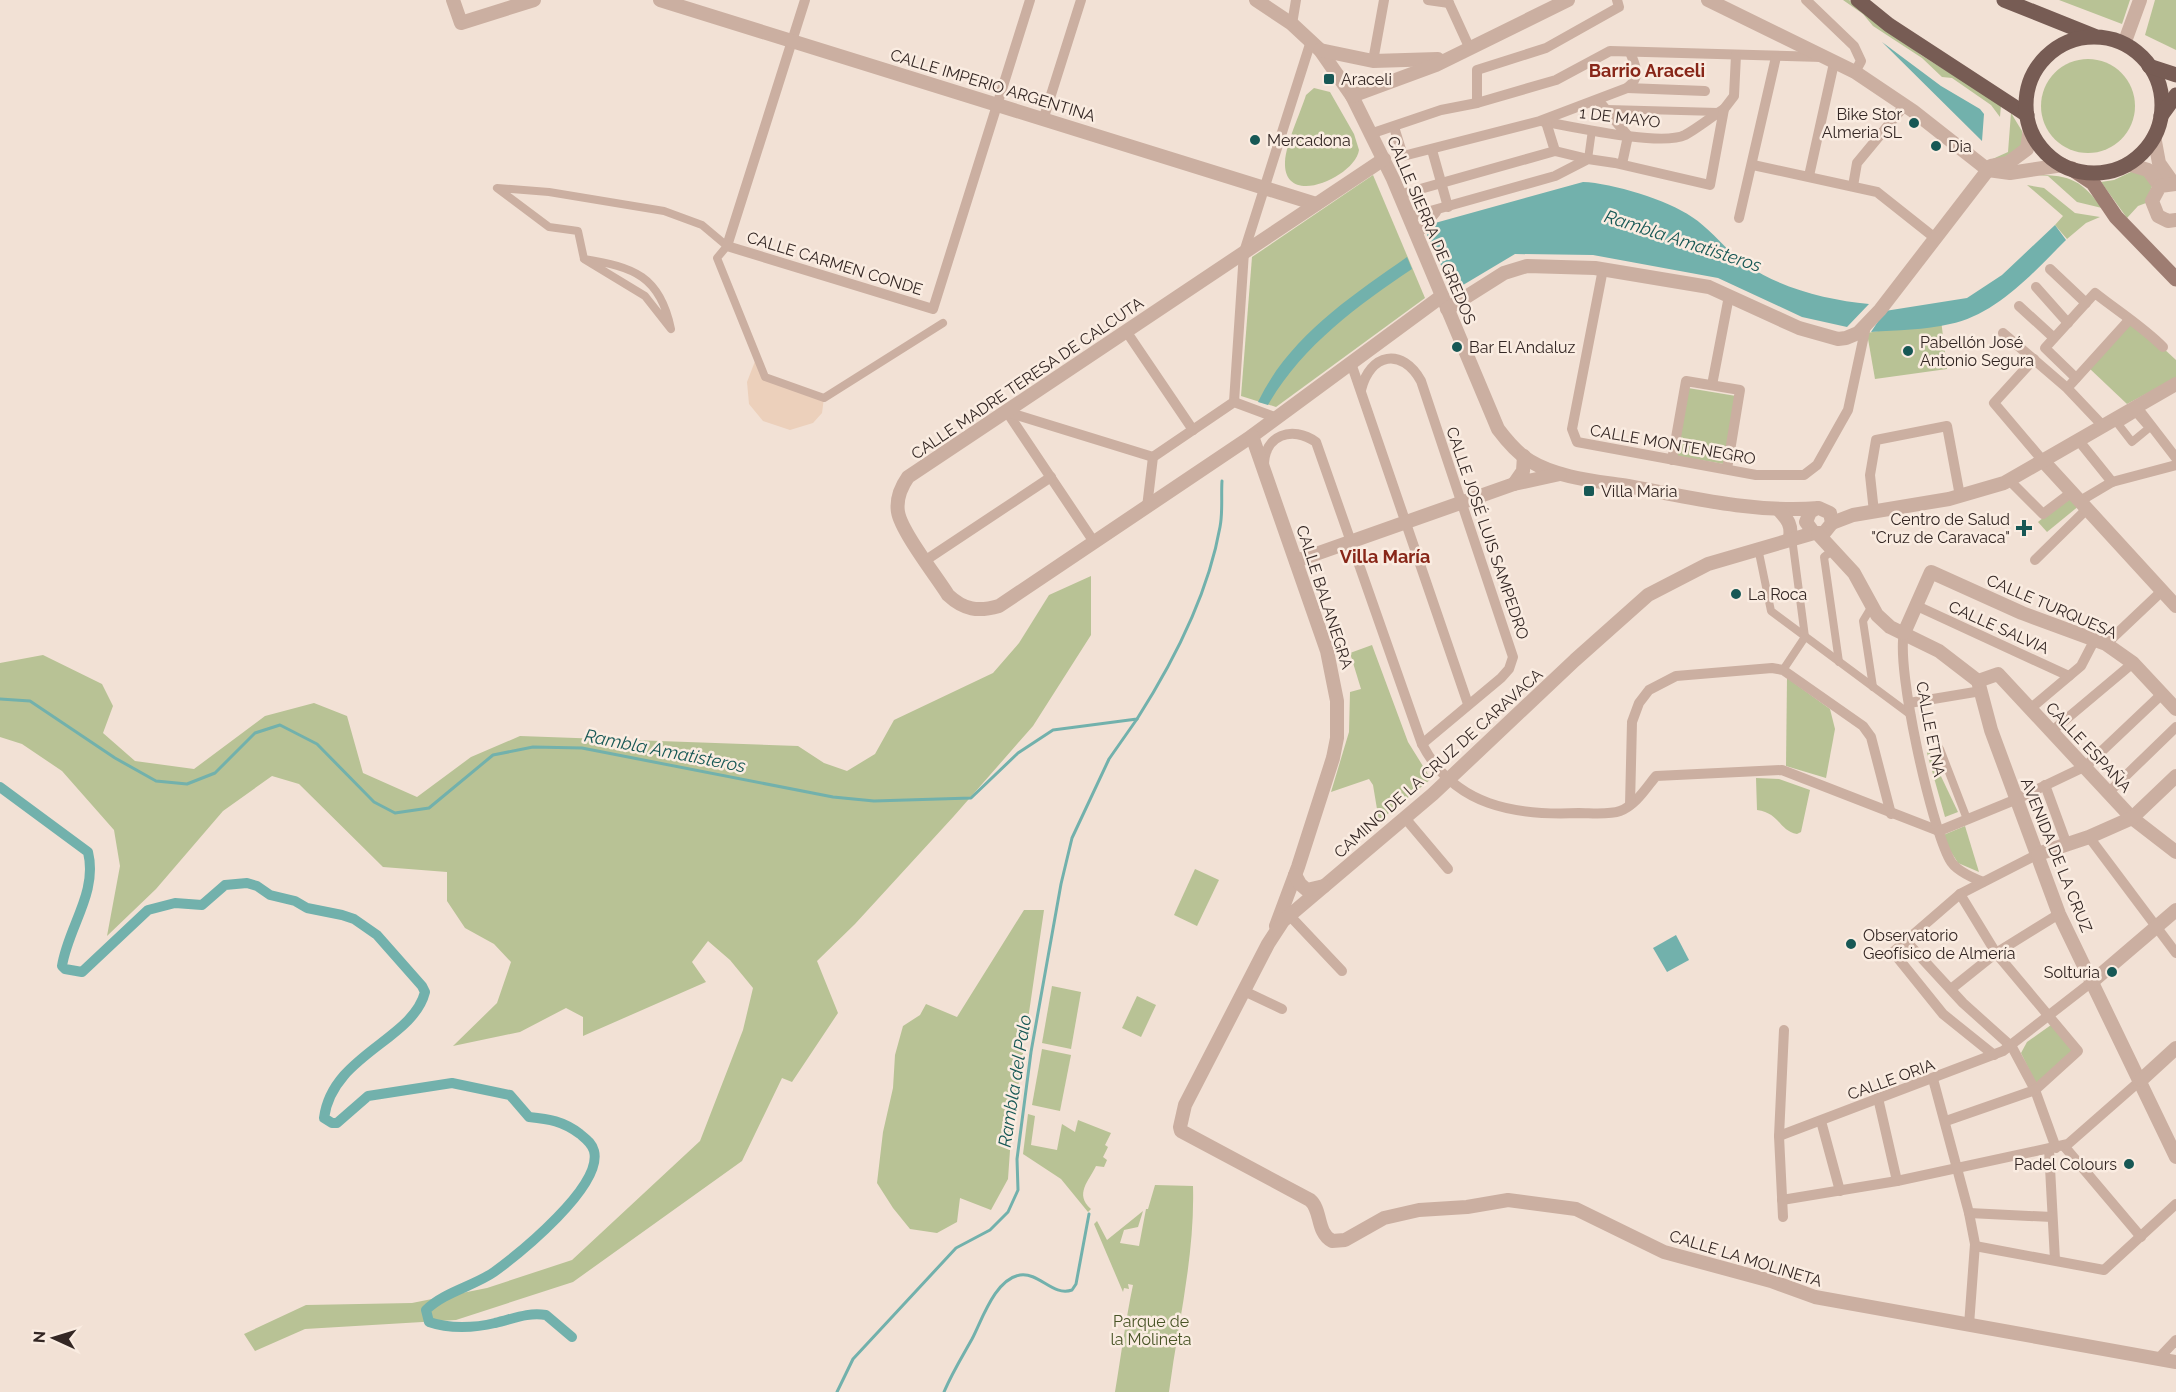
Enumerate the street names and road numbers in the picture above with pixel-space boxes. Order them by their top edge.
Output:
street label: CALLE IMPERIO ARGENTINA [888,45,1098,126]
street label: 1 DE MAYO [1578,103,1662,132]
street label: CALLE SIERRA DE GREDOS [1383,133,1480,328]
street label: CALLE CARMEN CONDE [745,228,925,299]
street label: CALLE MADRE TERESA DE CALCUTA [908,293,1147,463]
street label: CALLE MONTENEGRO [1589,421,1757,468]
street label: CALLE JOSÉ LUIS SAMPEDRO [1442,424,1534,642]
street label: CALLE BALANEGRA [1292,523,1357,672]
street label: CALLE TURQUESA [1984,570,2120,643]
street label: CALLE SALVIA [1946,597,2052,658]
street label: CAMINO DE LA CRUZ DE CARAVACA [1330,665,1547,862]
street label: CALLE ETNA [1912,680,1949,779]
street label: CALLE ESPAÑA [2042,698,2136,797]
street label: AVENIDA DE LA CRUZ [2017,775,2096,935]
street label: CALLE ORIA [1845,1055,1938,1104]
street label: CALLE LA MOLINETA [1667,1226,1825,1291]

